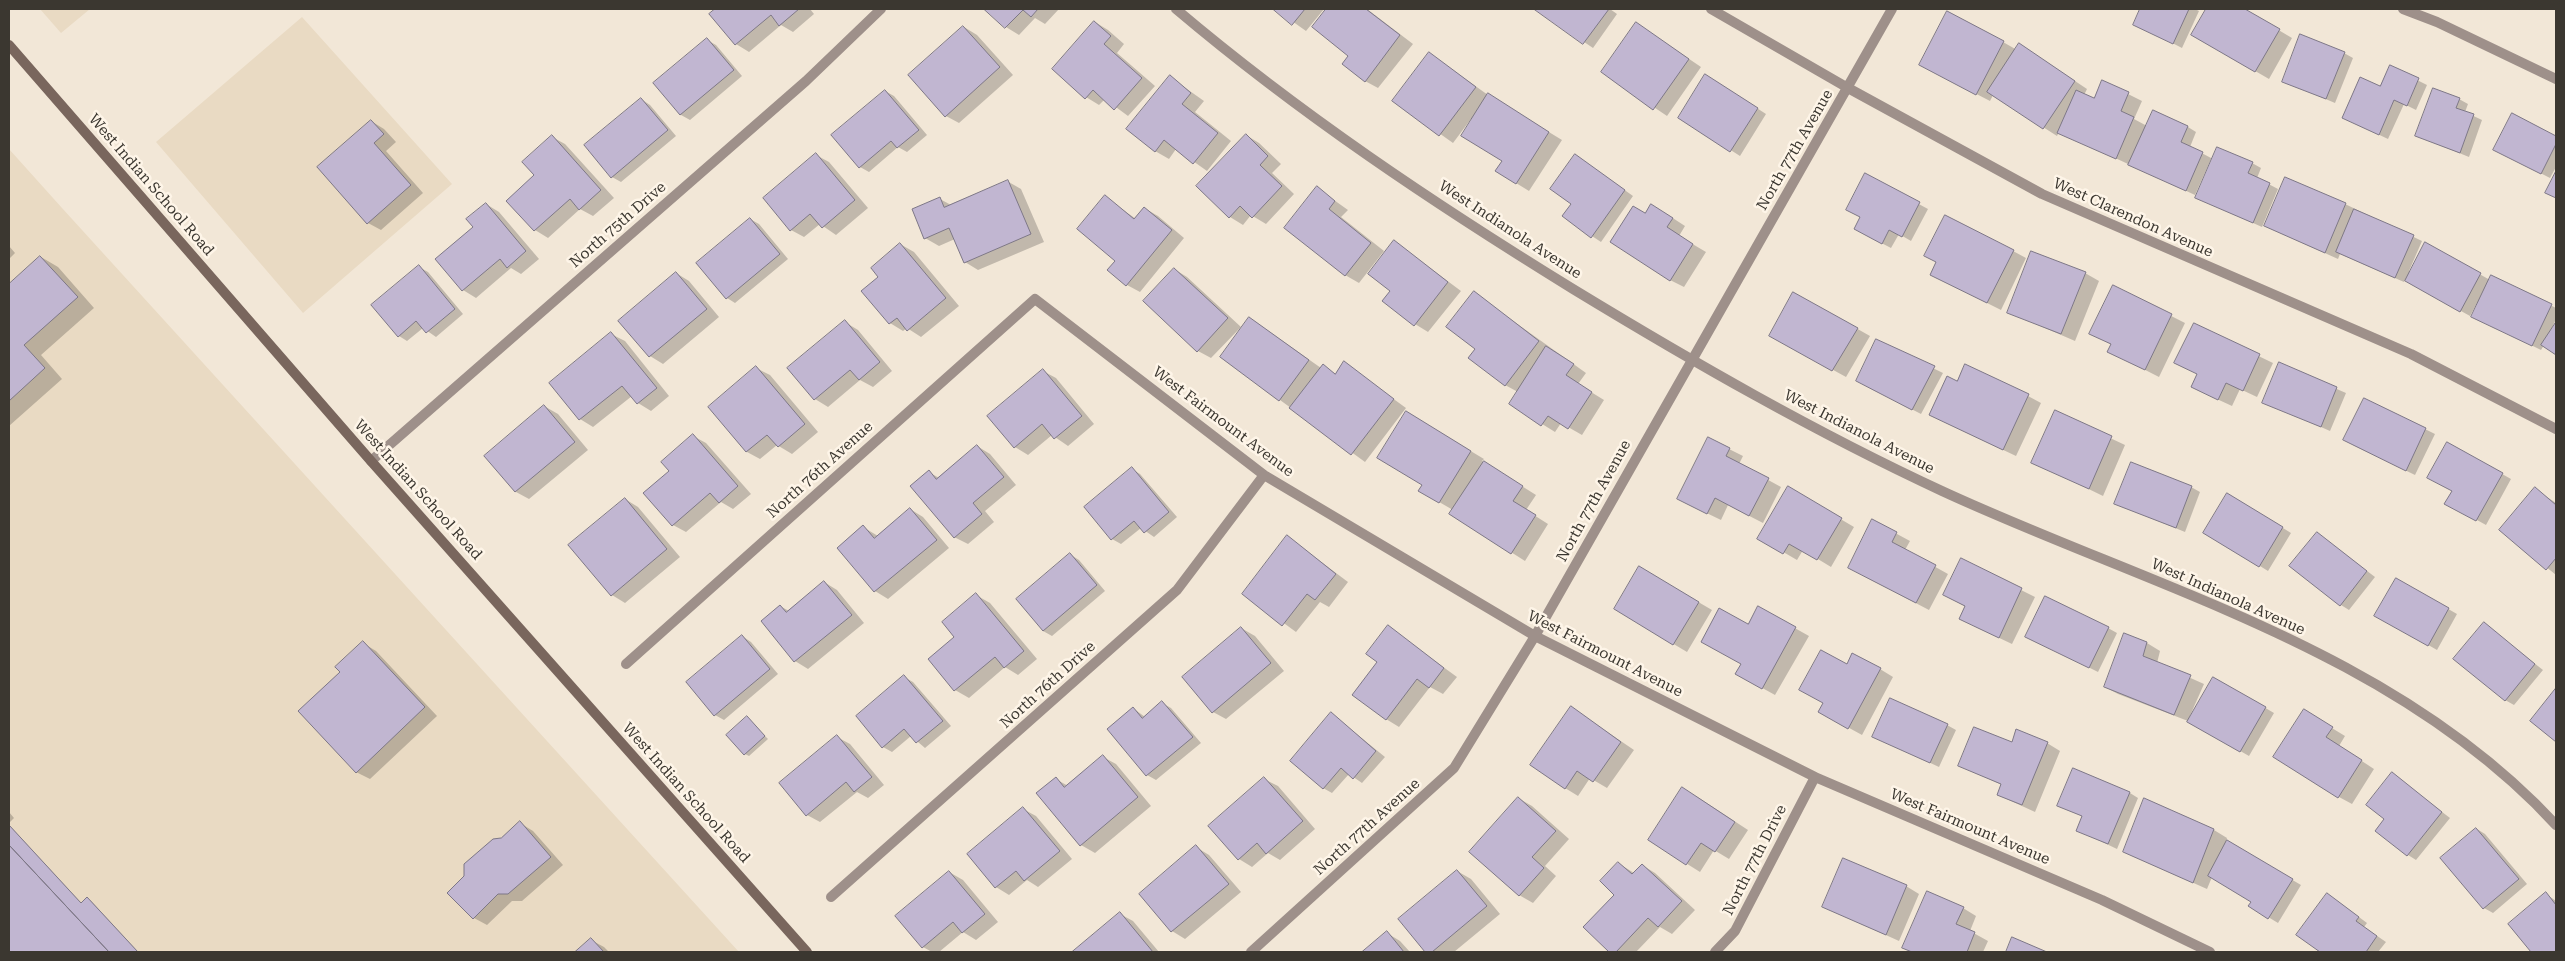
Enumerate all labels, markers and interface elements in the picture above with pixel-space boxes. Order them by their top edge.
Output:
street label: North 77th Avenue [1753,87,1837,213]
street label: West Indian School Road [85,110,217,260]
street label: West Clarendon Avenue [2050,175,2216,261]
street label: West Indianola Avenue [1435,177,1585,283]
street label: North 75th Drive [566,178,670,272]
street label: West Fairmount Avenue [1149,363,1297,481]
street label: West Indianola Avenue [1781,386,1937,478]
street label: West Indian School Road [350,416,486,564]
street label: North 76th Avenue [763,418,877,522]
street label: North 77th Avenue [1553,437,1635,565]
street label: West Indianola Avenue [2148,555,2308,639]
street label: West Fairmount Avenue [1524,607,1686,701]
street label: North 76th Drive [997,638,1099,732]
street label: West Indian School Road [618,719,754,867]
street label: North 77th Avenue [1310,775,1424,879]
street label: West Fairmount Avenue [1887,785,2053,869]
street label: North 77th Drive [1719,802,1791,918]

